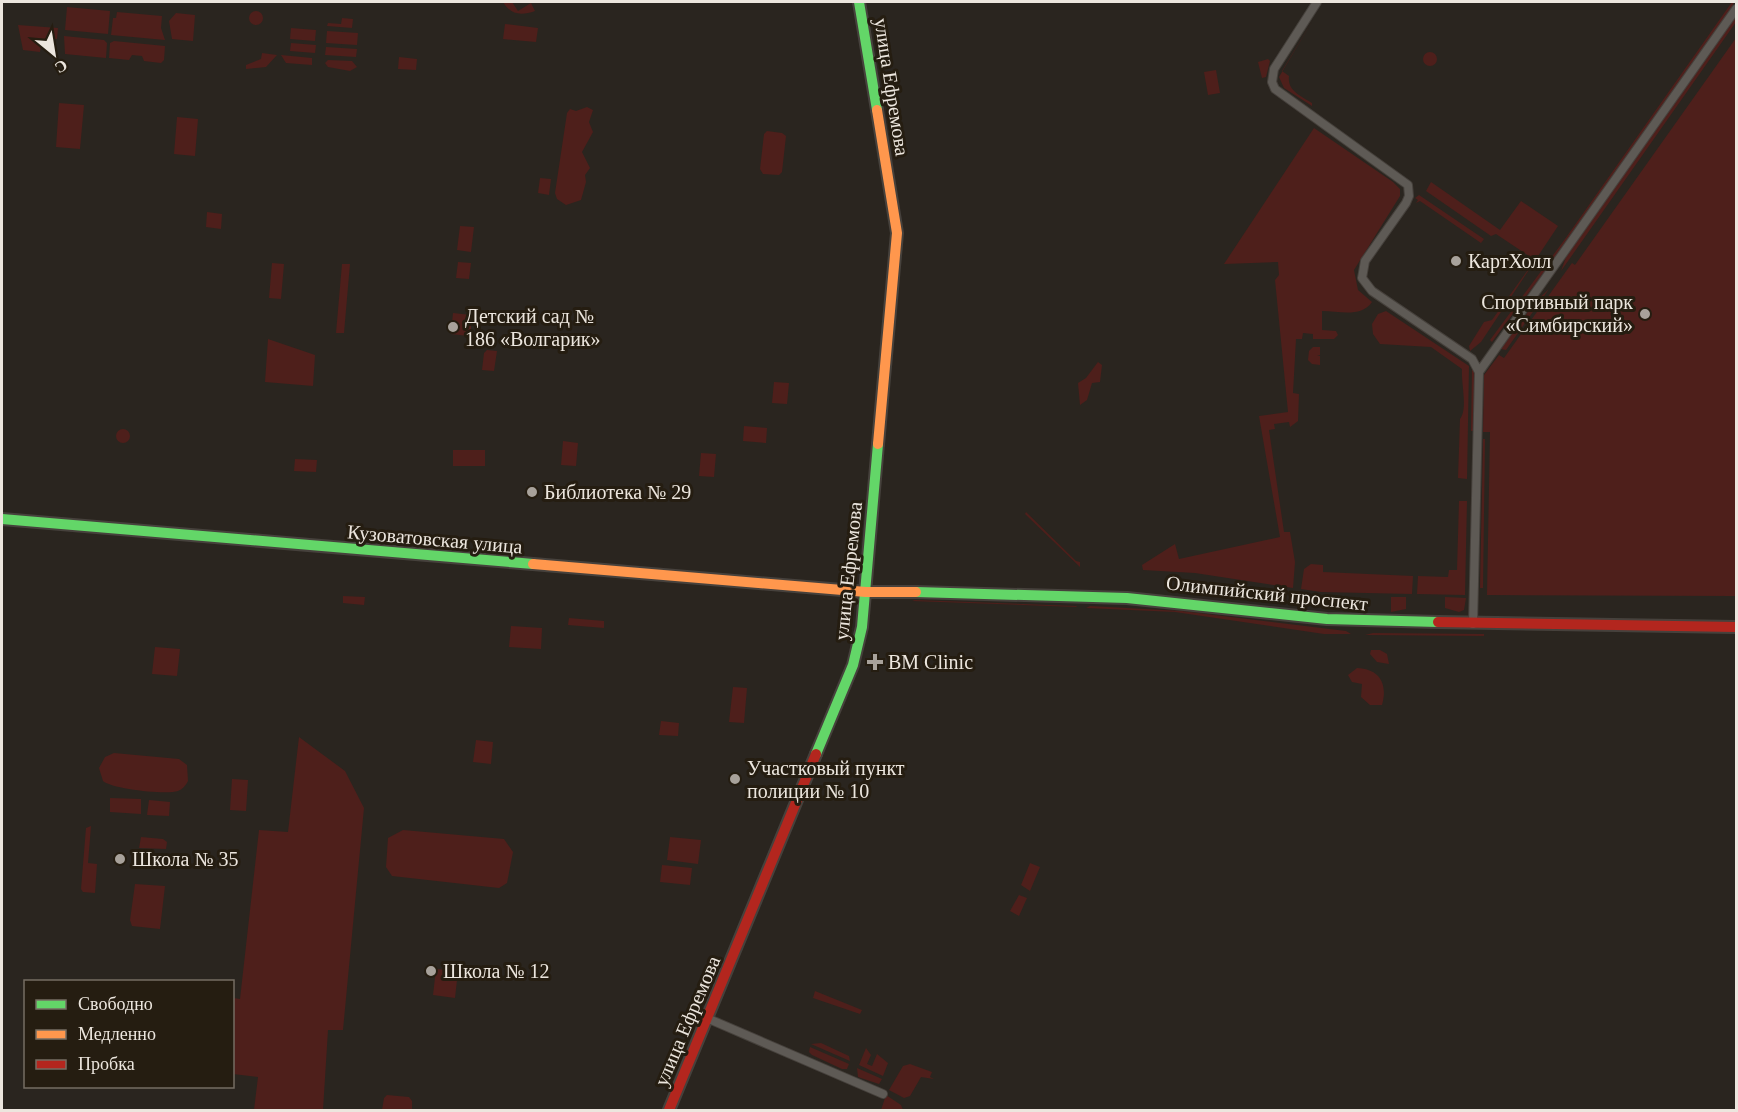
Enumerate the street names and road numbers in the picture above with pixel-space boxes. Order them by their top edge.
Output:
street label: улица Ефремова [869,17,914,158]
street label: улица Ефремова [830,501,867,641]
street label: Кузоватовская улица [346,520,524,559]
street label: Олимпийский проспект [1165,571,1369,616]
street label: улица Ефремова [650,953,725,1090]

